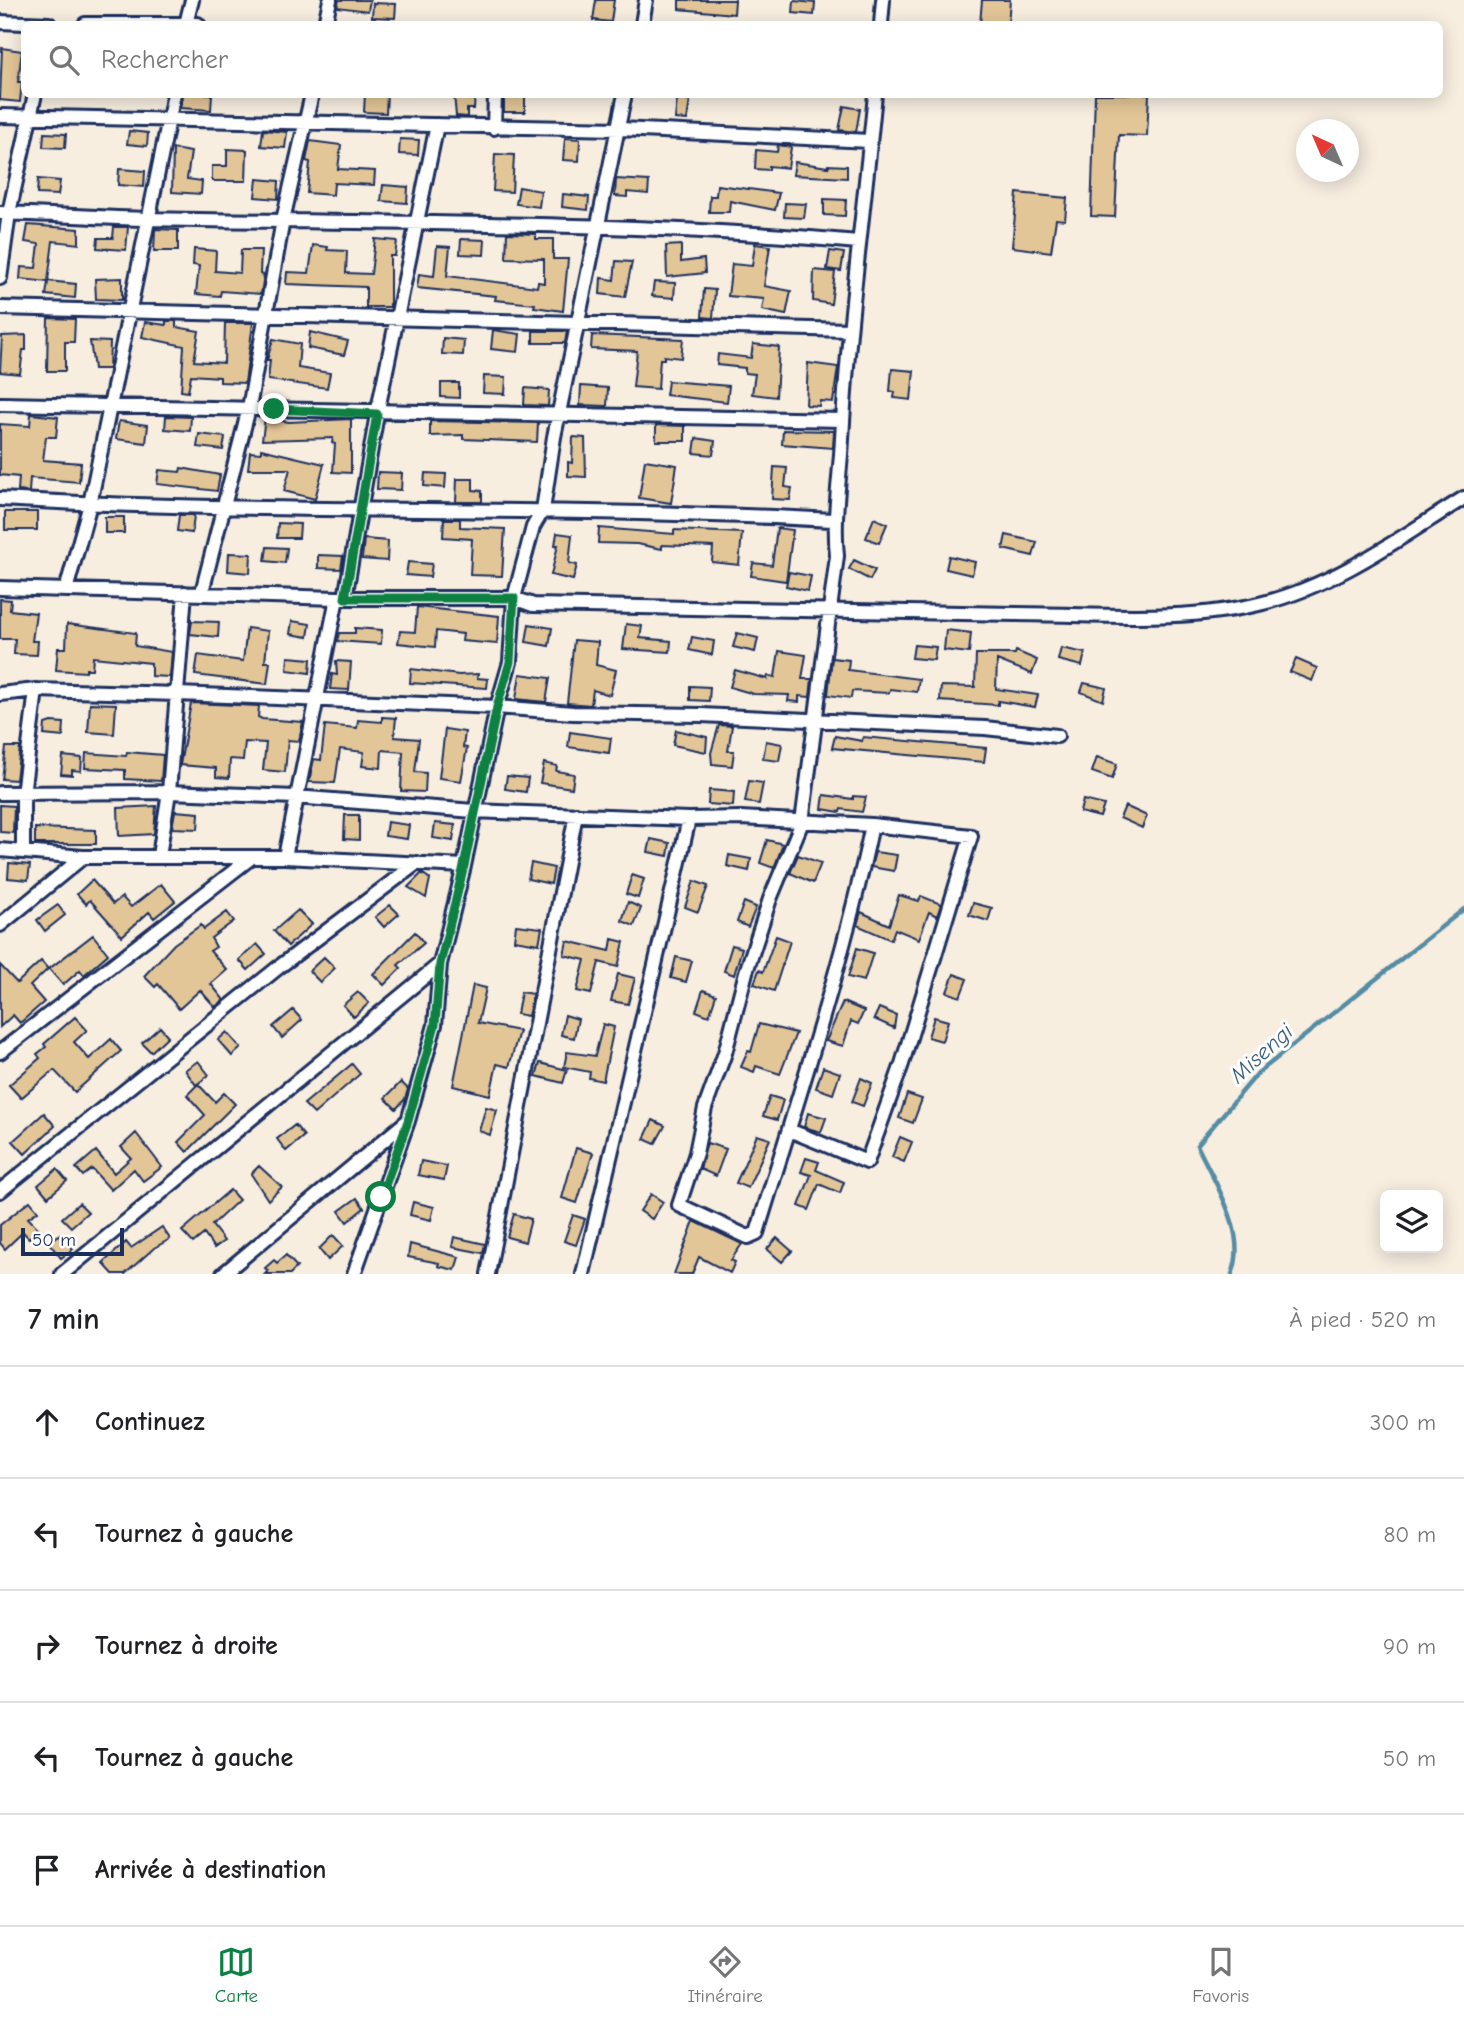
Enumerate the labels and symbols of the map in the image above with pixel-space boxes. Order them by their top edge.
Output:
north arrow [1296,119,1359,182]
route end [258,393,289,424]
water label: Misengi [1223,1017,1299,1089]
route start [365,1181,396,1212]
scale bar [21,1225,124,1257]

